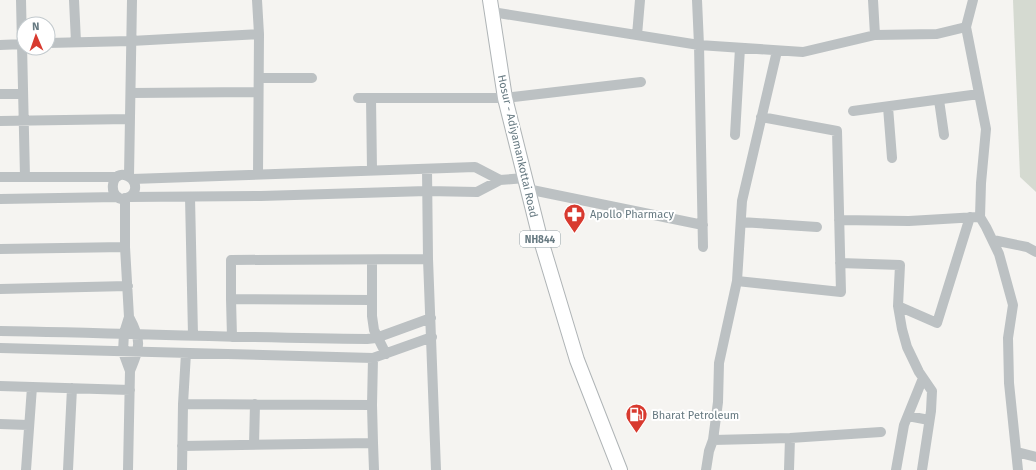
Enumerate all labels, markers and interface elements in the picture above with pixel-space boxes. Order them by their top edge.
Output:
north arrow [16,16,56,56]
text: N [32,20,40,33]
street label: Hosur - Adiyamankottai Road [495,73,540,219]
pharmacy icon: Apollo Pharmacy [562,201,588,234]
place label: Apollo Pharmacy [590,208,675,221]
road number: NH844 [520,231,560,247]
fuel station icon: Bharat Petroleum [624,402,650,435]
place label: Bharat Petroleum [652,409,739,422]

